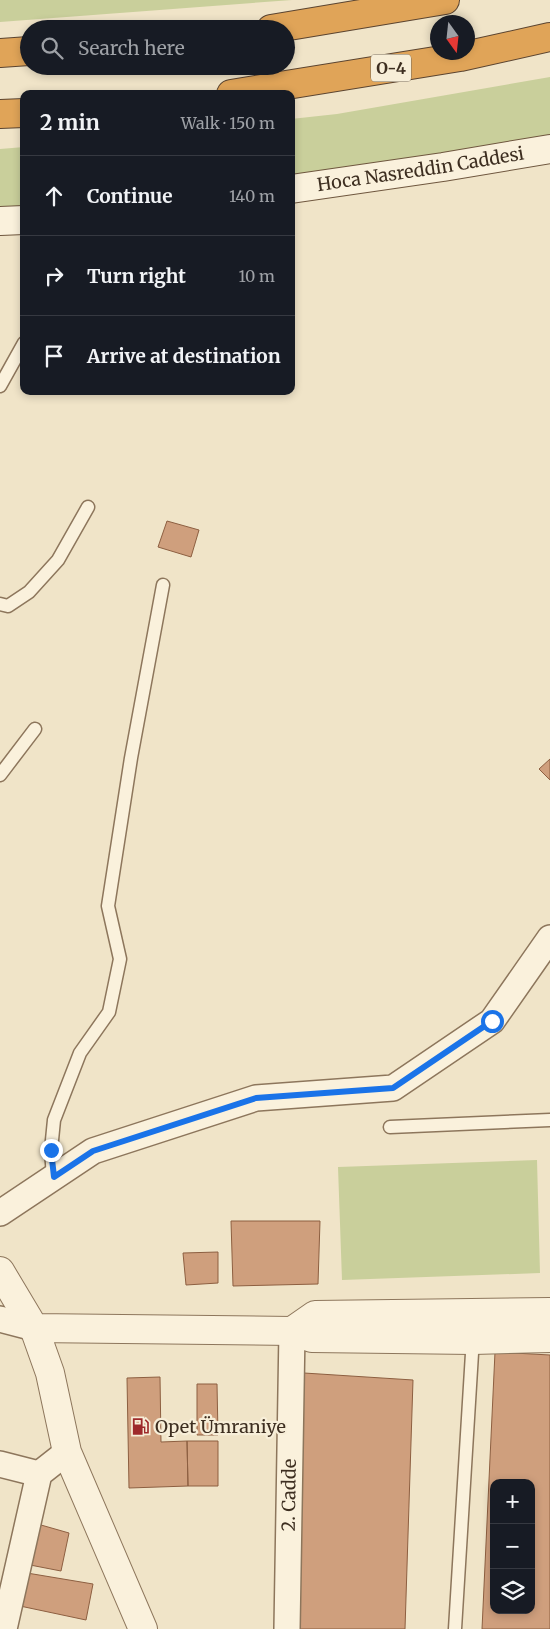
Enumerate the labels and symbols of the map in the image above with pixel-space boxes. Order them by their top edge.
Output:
north arrow [430,15,475,60]
road number: O-4 [371,54,411,82]
street label: Hoca Nasreddin Caddesi [315,142,526,196]
route start [481,1010,504,1033]
route end [40,1139,63,1162]
place label: Opet Ümraniye [155,1415,286,1438]
fuel station icon: Opet Ümraniye [131,1417,151,1437]
street label: 2. Cadde [277,1459,301,1532]

